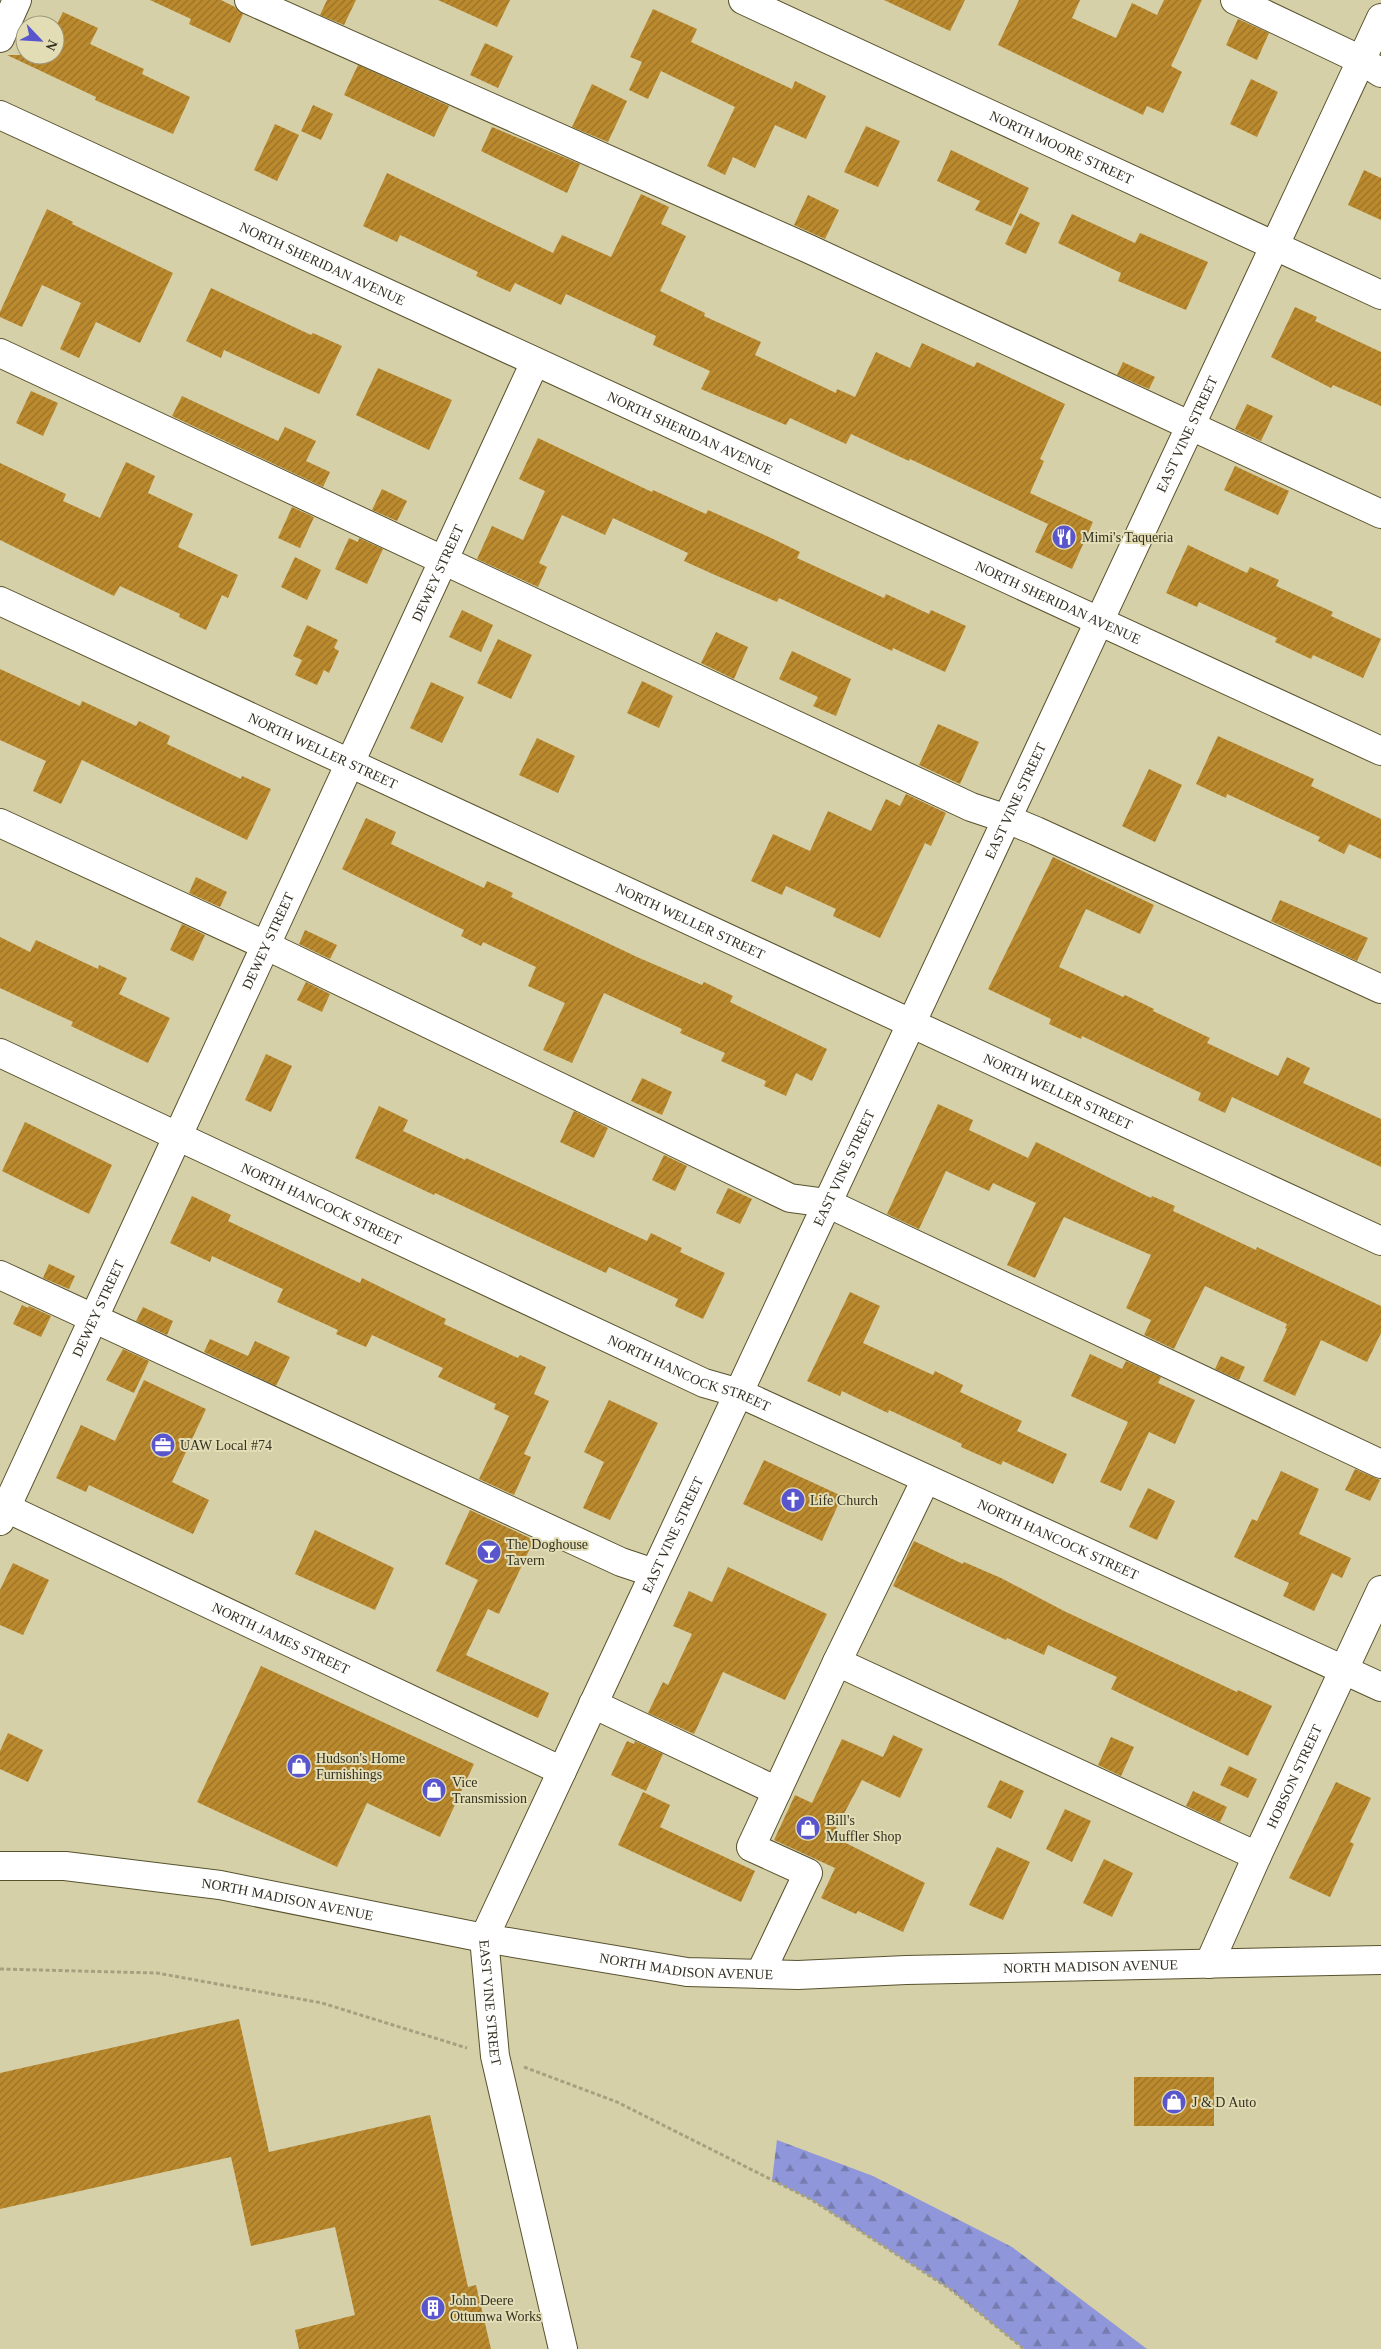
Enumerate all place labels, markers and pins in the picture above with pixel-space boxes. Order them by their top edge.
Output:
restaurant icon: Mimi's Taqueria [1051,524,1077,550]
place label: Mimi's Taqueria [1082,530,1174,545]
office icon: UAW Local #74 [150,1432,176,1458]
place label: UAW Local #74 [180,1438,272,1453]
church icon: Life Church [780,1487,806,1513]
place label: Life Church [810,1493,878,1508]
place label: The Doghouse Tavern [506,1537,588,1568]
bar icon: The Doghouse Tavern [476,1539,502,1565]
place label: Hudson's Home Furnishings [316,1751,405,1782]
shop icon: Hudson's Home Furnishings [286,1753,312,1779]
place label: Vice Transmission [452,1775,527,1806]
shop icon: Vice Transmission [421,1777,447,1803]
place label: Bill's Muffler Shop [826,1813,902,1844]
shop icon: Bill's Muffler Shop [795,1815,821,1841]
shop icon: J & D Auto [1161,2089,1187,2115]
place label: J & D Auto [1192,2095,1256,2110]
place label: John Deere Ottumwa Works [450,2293,542,2324]
building icon: John Deere Ottumwa Works [420,2295,446,2321]

